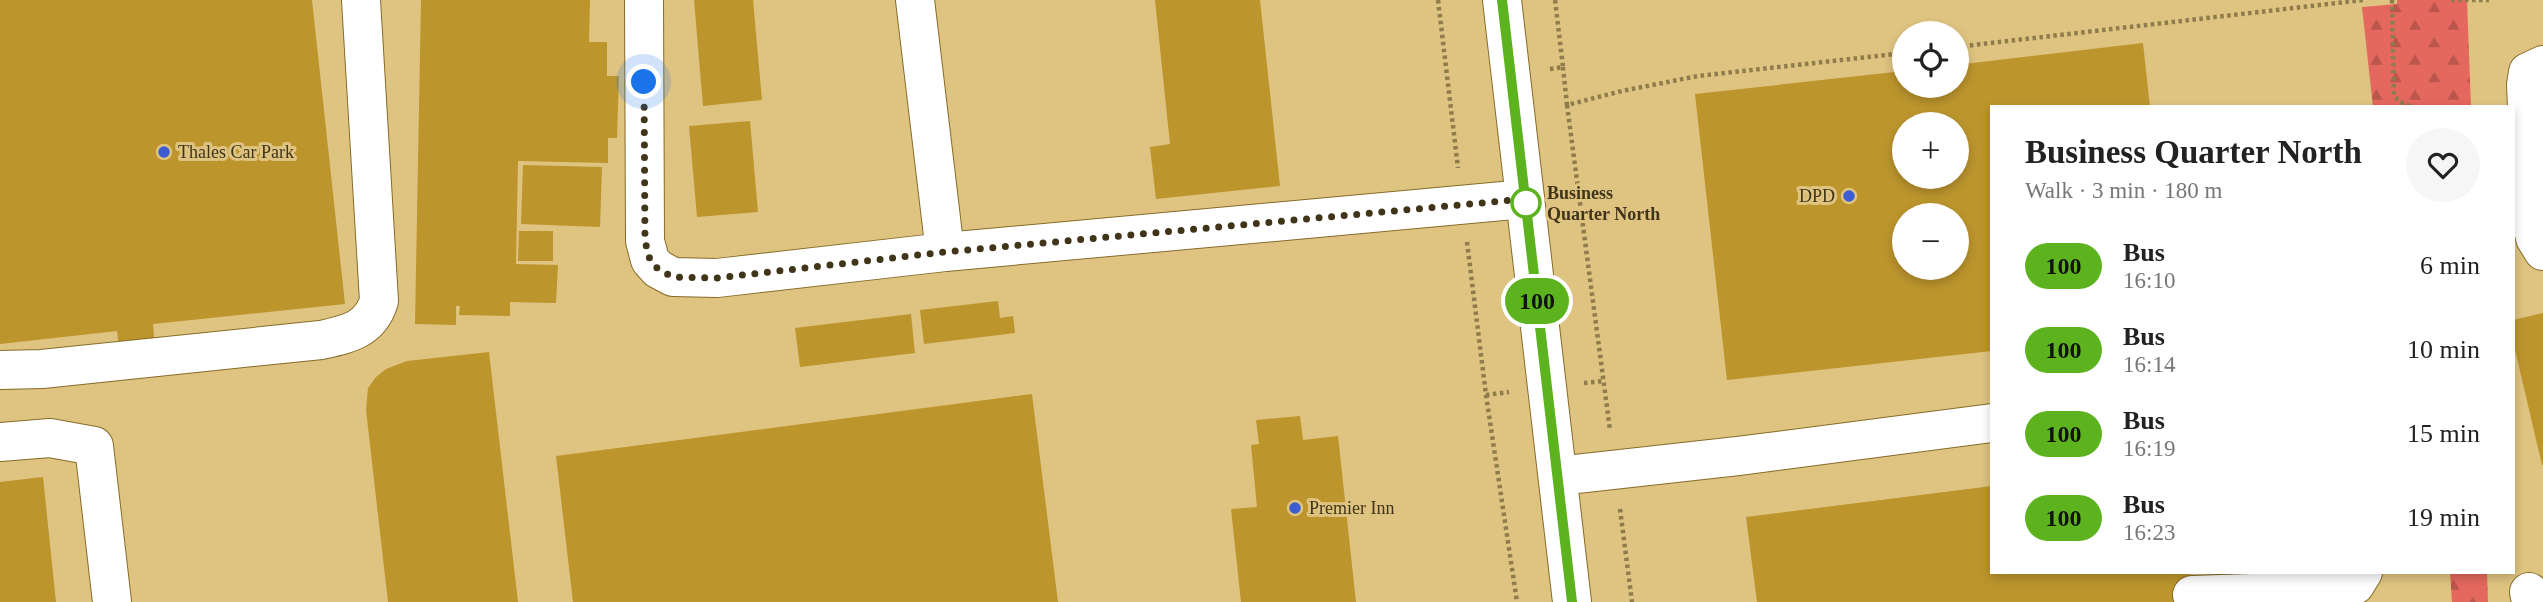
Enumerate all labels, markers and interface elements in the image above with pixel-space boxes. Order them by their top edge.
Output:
map controls [1892,21,1969,280]
button: locate [1892,21,1969,98]
your location [626,64,661,99]
button: + [1892,112,1969,189]
button: heart [2406,128,2480,202]
text: Business Quarter North [2025,134,2362,170]
place label: Thales Car Park [178,142,294,162]
marker: Thales Car Park [156,144,172,160]
text: Walk · 3 min · 180 m [2025,178,2222,203]
place label: Business Quarter North [1547,183,1660,224]
place label: DPD [1799,186,1835,206]
marker: Business Quarter North [1511,188,1541,218]
marker: DPD [1841,188,1857,204]
button: − [1892,203,1969,280]
text: Bus [2123,238,2165,267]
text: 6 min [2420,251,2480,280]
text: 100 [2046,253,2082,279]
text: 16:10 [2123,268,2175,293]
line badge: 100 [1497,278,1577,324]
text: 100 [1519,288,1555,314]
text: Bus [2123,322,2165,351]
text: 10 min [2407,335,2480,364]
text: 100 [2046,337,2082,363]
text: 16:14 [2123,352,2175,377]
text: Bus [2123,406,2165,435]
text: 15 min [2407,419,2480,448]
text: 100 [2046,421,2082,447]
text: 16:19 [2123,436,2175,461]
text: Bus [2123,490,2165,519]
place label: Premier Inn [1309,498,1394,518]
marker: Premier Inn [1287,500,1303,516]
text: 19 min [2407,503,2480,532]
text: 100 [2046,505,2082,531]
text: 16:23 [2123,520,2175,545]

